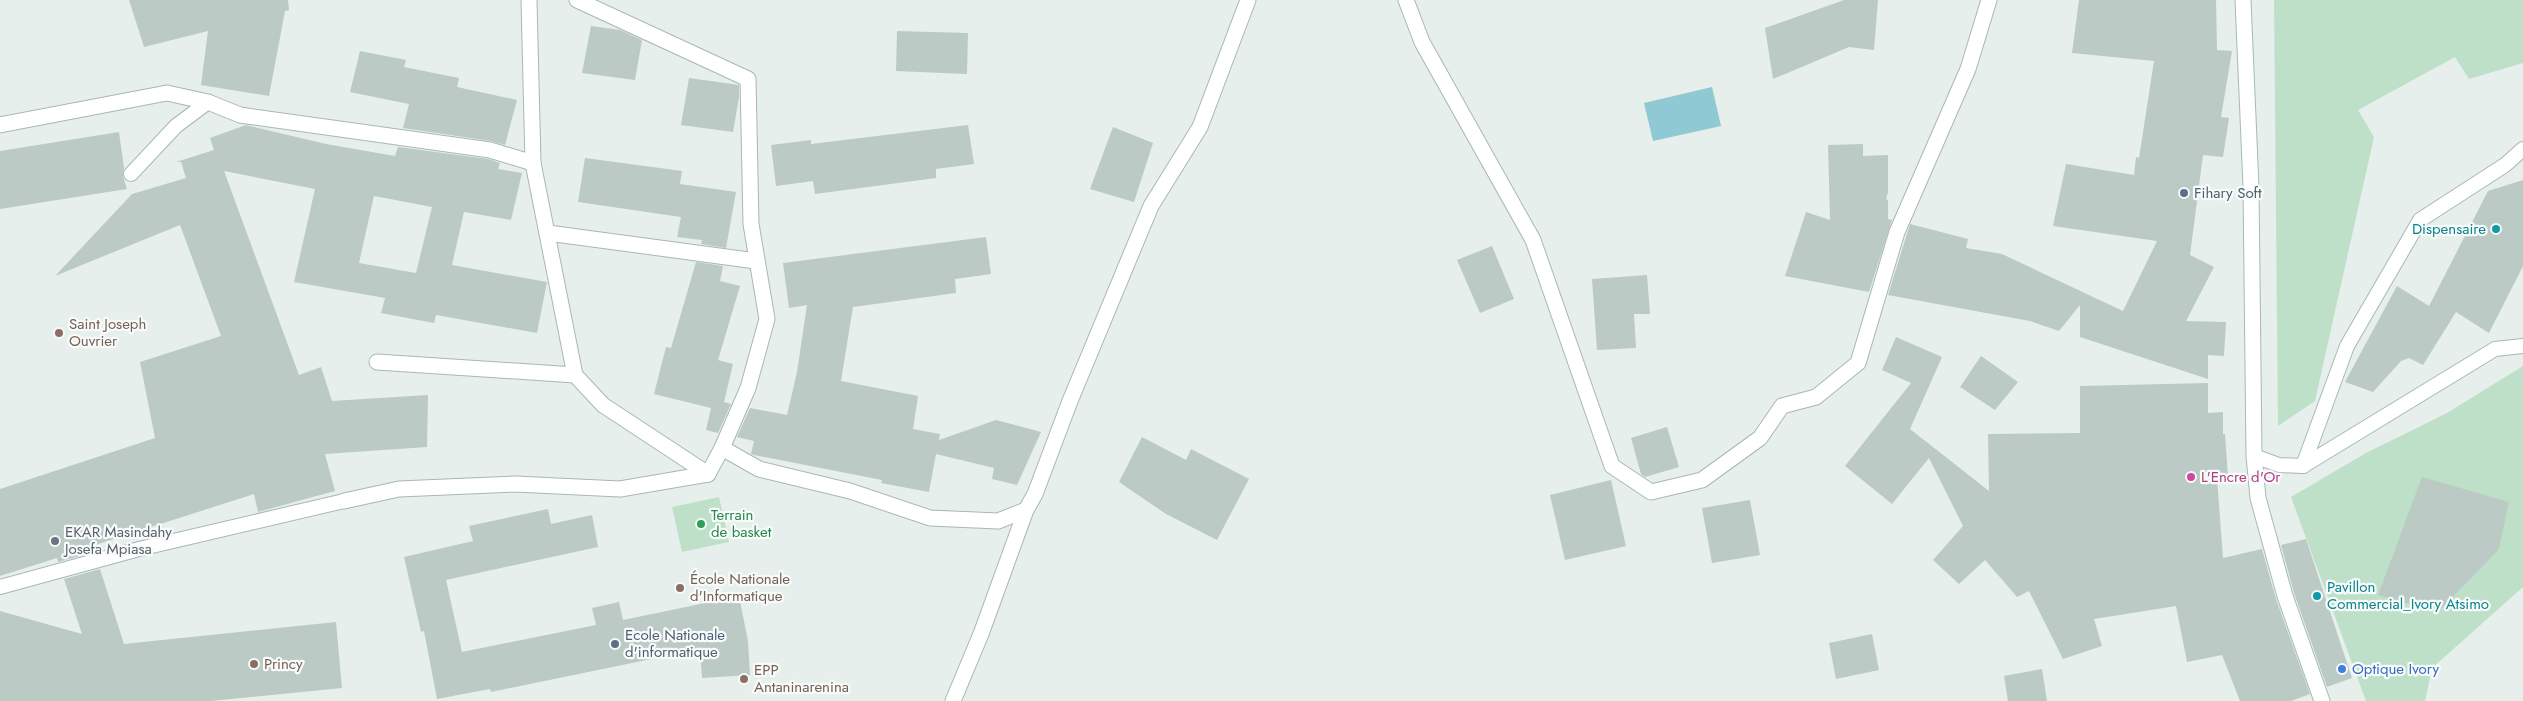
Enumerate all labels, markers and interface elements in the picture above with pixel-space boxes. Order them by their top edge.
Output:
place label: Fihary Soft [2194,182,2262,204]
marker: Fihary Soft [2178,187,2190,199]
place label: Dispensaire [2412,218,2486,240]
marker: Dispensaire [2490,223,2502,235]
place label: Saint Joseph Ouvrier [69,313,146,352]
marker: Saint Joseph Ouvrier [53,327,65,339]
place label: L'Encre d'Or [2201,466,2281,488]
marker: L'Encre d'Or [2185,471,2197,483]
place label: Terrain de basket [711,504,772,543]
marker: Terrain de basket [695,518,707,530]
place label: EKAR Masindahy Josefa Mpiasa [63,521,172,560]
marker: EKAR Masindahy Josefa Mpiasa [49,535,61,547]
place label: École Nationale d'Informatique [690,568,790,607]
place label: Pavillon Commercial_Ivory Atsimo [2327,576,2489,615]
marker: École Nationale d'Informatique [674,582,686,594]
marker: Pavillon Commercial_Ivory Atsimo [2311,590,2323,602]
place label: Ecole Nationale d'informatique [625,624,725,663]
marker: Ecole Nationale d'informatique [609,638,621,650]
place label: Princy [264,653,303,675]
marker: Princy [248,658,260,670]
place label: Optique Ivory [2352,658,2439,680]
place label: EPP Antaninarenina [754,659,849,698]
marker: Optique Ivory [2336,663,2348,675]
marker: EPP Antaninarenina [738,673,750,685]

